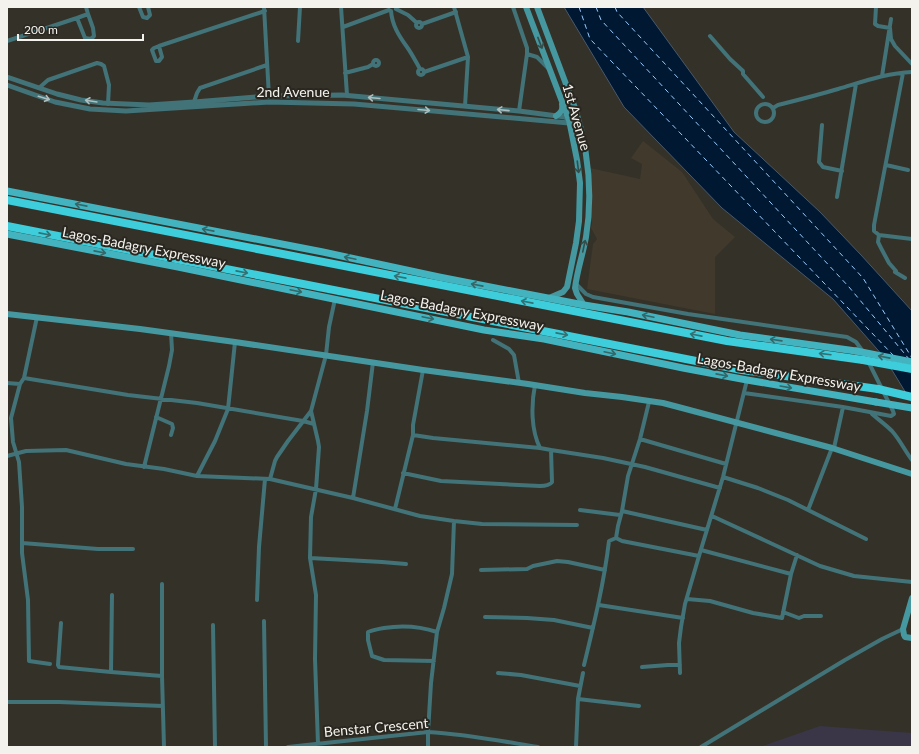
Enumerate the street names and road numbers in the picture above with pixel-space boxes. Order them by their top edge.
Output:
street label: 1st Avenue [559,82,595,152]
street label: 2nd Avenue [256,83,330,100]
street label: Lagos-Badagry Expressway [61,223,228,271]
street label: Lagos-Badagry Expressway [379,286,546,334]
street label: Lagos-Badagry Expressway [696,349,863,395]
street label: Benstar Crescent [323,714,429,740]

